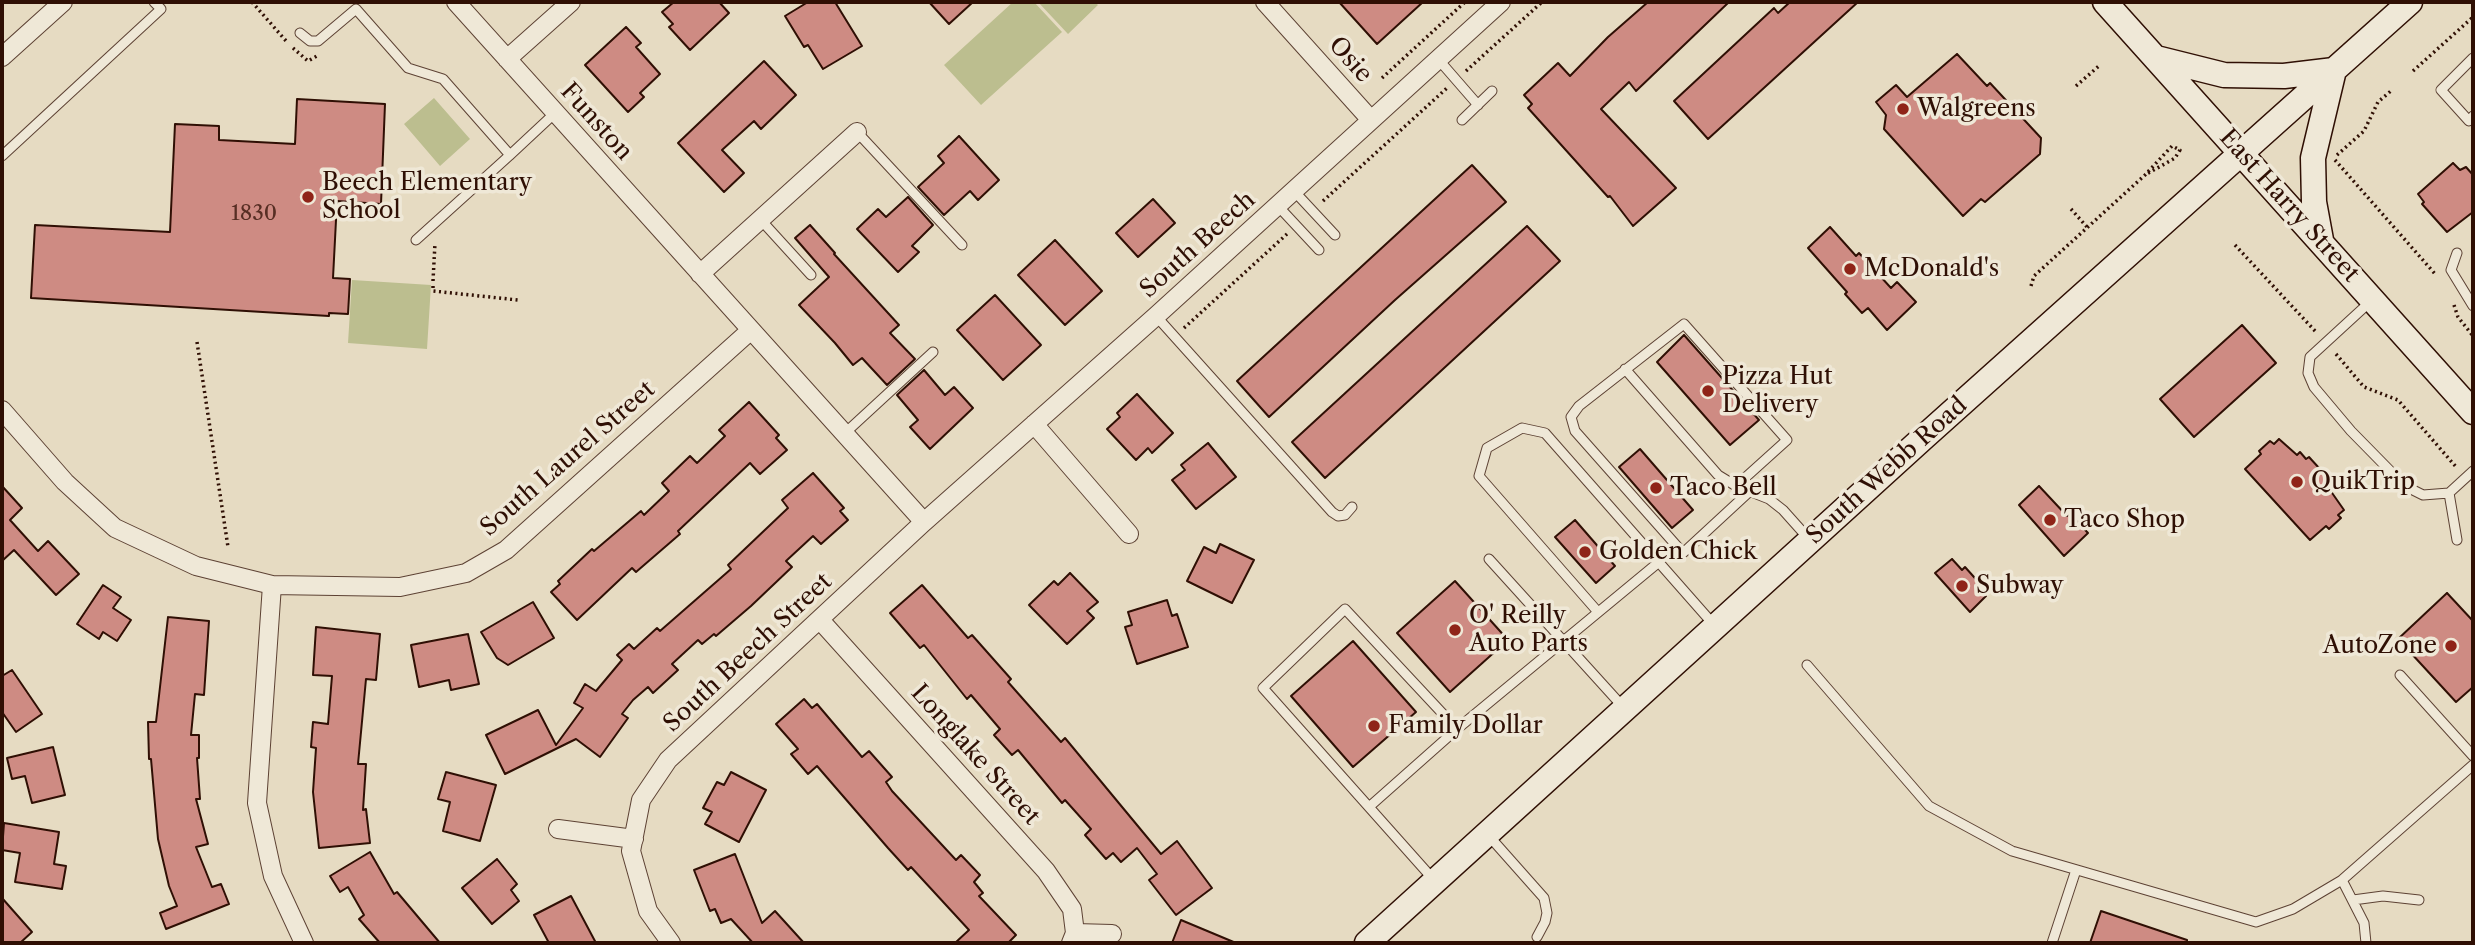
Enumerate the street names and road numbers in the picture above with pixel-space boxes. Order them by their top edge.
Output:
street label: Osie [1322,31,1378,89]
street label: Funston [554,77,638,167]
street label: East Harry Street [2213,124,2365,288]
street label: South Beech [1134,186,1262,304]
street label: South Laurel Street [475,375,661,543]
street label: South Webb Road [1801,391,1973,551]
street label: South Beech Street [658,568,838,738]
street label: Longlake Street [905,679,1045,831]

